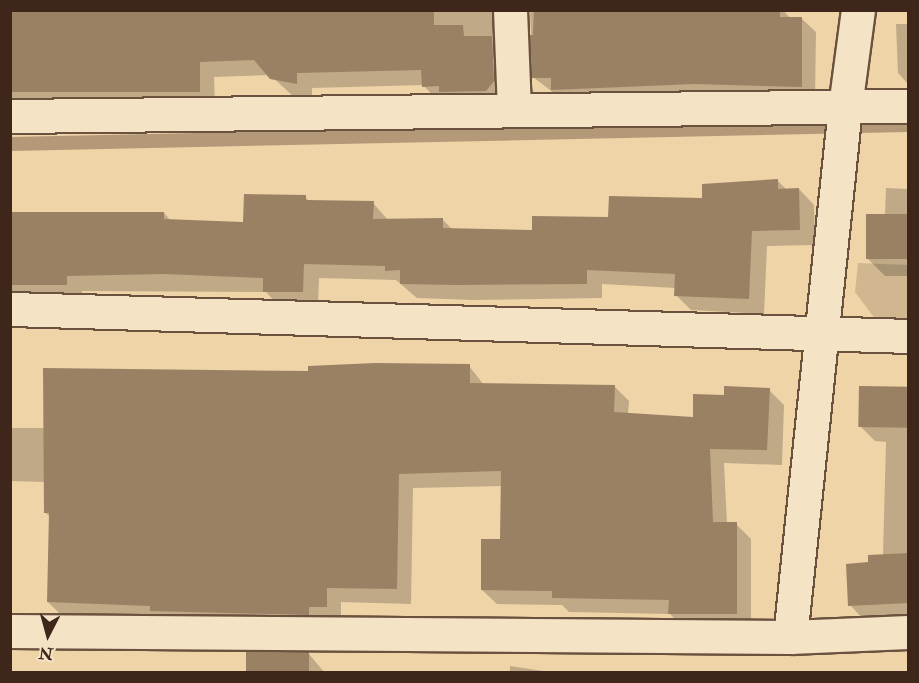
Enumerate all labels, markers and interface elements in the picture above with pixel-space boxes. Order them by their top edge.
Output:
north arrow [18,605,78,665]
text: N [38,642,54,664]

